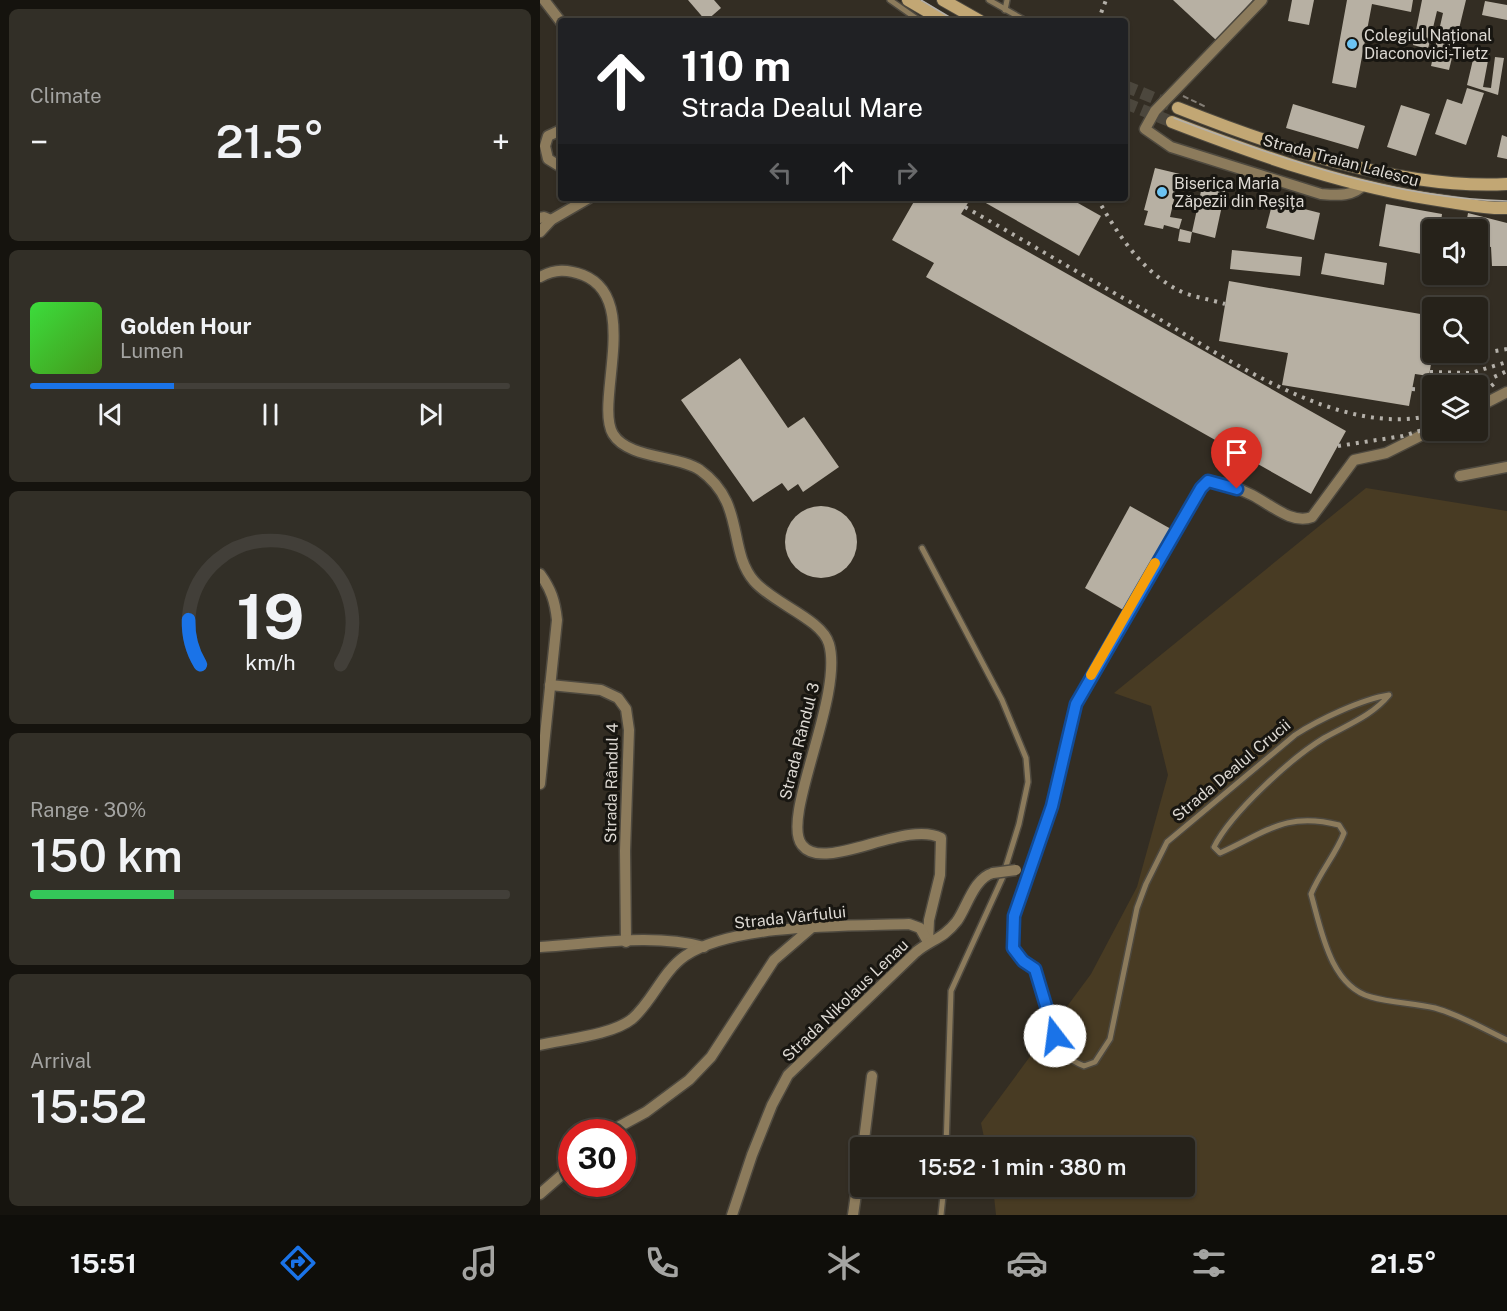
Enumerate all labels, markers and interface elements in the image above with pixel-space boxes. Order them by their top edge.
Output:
place label: Colegiul Național Diaconovici-Tietz [1364,26,1492,63]
marker: Colegiul Național Diaconovici-Tietz [1345,37,1359,51]
text: 110 m [681,41,791,90]
icon: ahead [582,42,660,120]
text: Climate [30,84,102,108]
text: Strada Dealul Mare [681,91,923,123]
text: 21.5° [216,115,324,168]
text: − [30,123,48,161]
text: + [492,123,510,161]
street label: Strada Traian Lalescu [1261,131,1421,190]
icon: left [764,156,797,189]
icon: ahead [827,156,860,189]
icon: right [890,156,923,189]
place label: Biserica Maria Zăpezii din Reșița [1174,174,1304,211]
marker: Biserica Maria Zăpezii din Reșița [1155,185,1169,199]
map controls [1422,219,1488,441]
button: sound [1422,219,1488,285]
button: search [1422,297,1488,363]
text: Golden Hour [120,313,251,339]
text: Lumen [120,339,184,363]
button: layers [1422,375,1488,441]
icon: previous [94,398,127,431]
icon: pause [254,398,287,431]
icon: next [414,398,447,431]
pin [1211,427,1262,489]
icon: arrive [1220,436,1253,469]
text: 19 [236,580,304,653]
text: km/h [245,650,295,675]
street label: Strada Rândul 3 [776,680,823,802]
street label: Strada Dealul Crucii [1168,715,1294,825]
street label: Strada Rândul 4 [601,723,622,843]
text: Range · 30% [30,798,146,822]
text: 150 km [30,829,183,882]
street label: Strada Vârfului [733,902,847,933]
street label: Strada Nikolaus Lenau [778,935,912,1065]
position arrow [1023,1004,1087,1068]
text: Arrival [30,1049,92,1073]
text: 15:52 [30,1080,147,1133]
speed limit sign: 30 [558,1119,636,1197]
text: 15:52 · 1 min · 380 m [919,1154,1126,1180]
icon: directions [277,1242,319,1284]
icon: music [459,1242,501,1284]
icon: phone [641,1242,683,1284]
icon: climate [823,1242,865,1284]
icon: car [1006,1242,1048,1284]
icon: filters [1188,1242,1230,1284]
text: 15:51 [70,1247,137,1279]
text: 21.5° [1370,1247,1437,1279]

